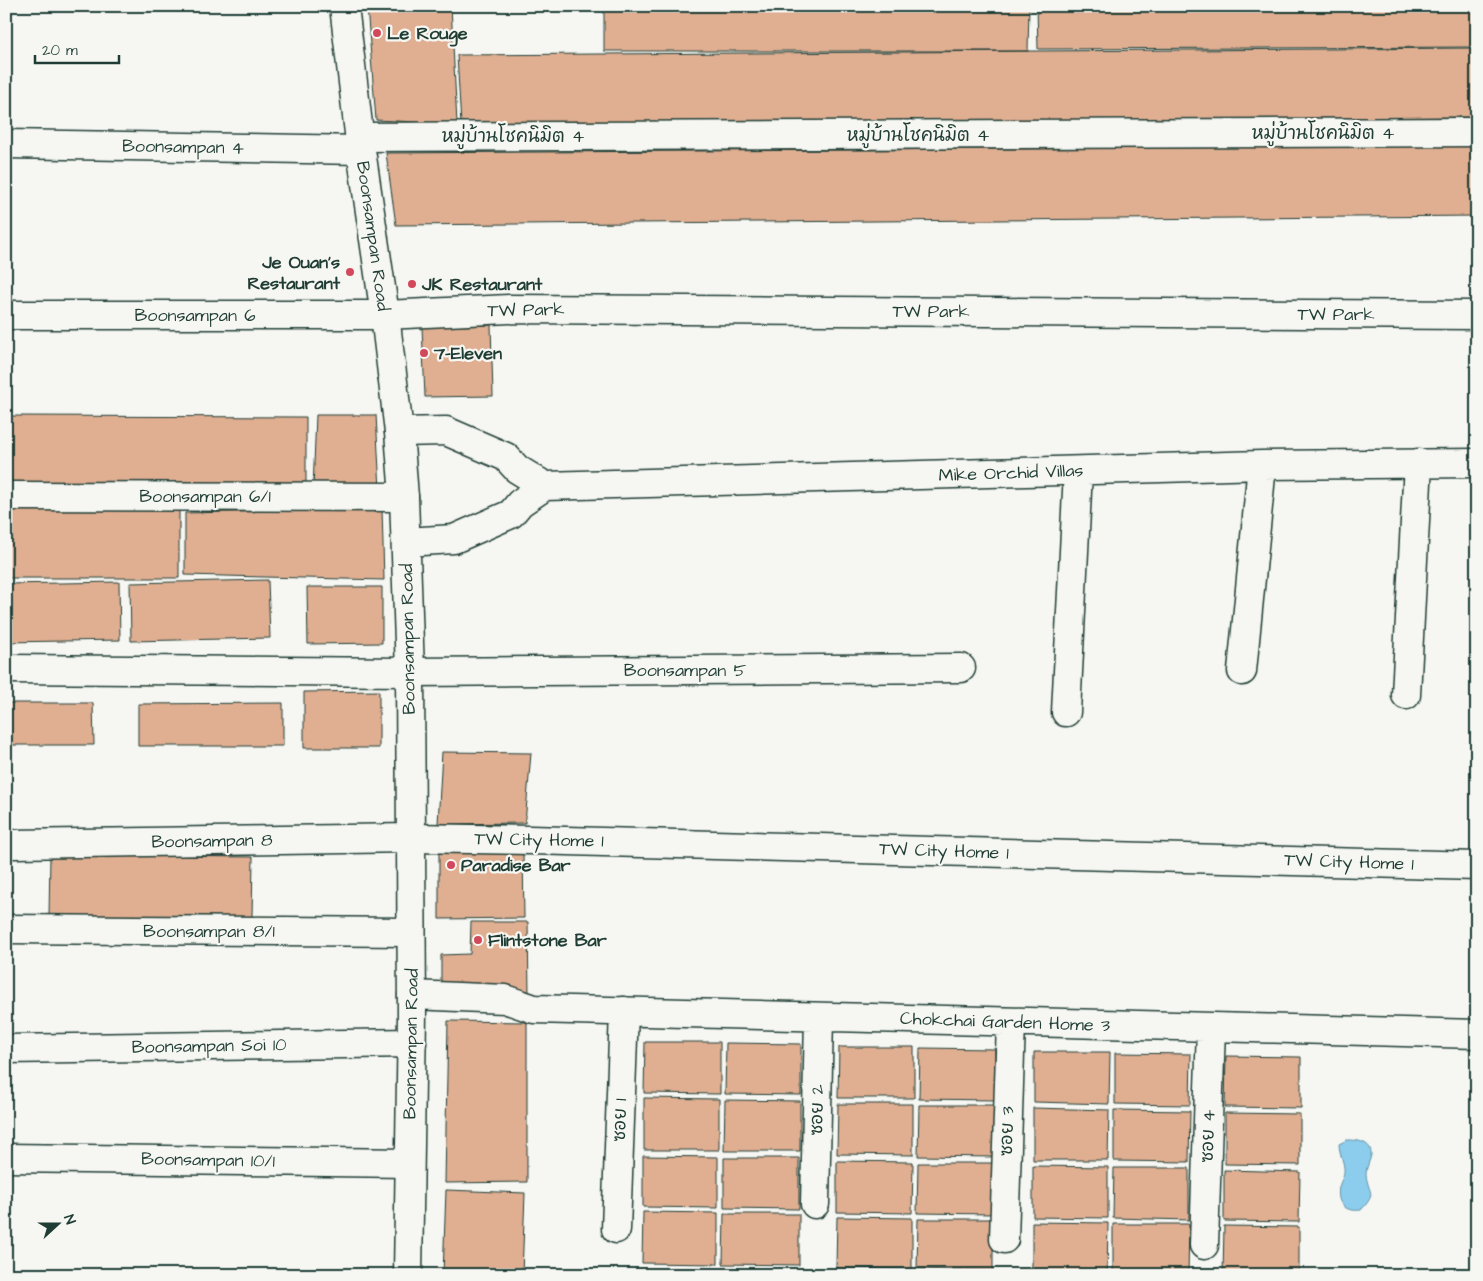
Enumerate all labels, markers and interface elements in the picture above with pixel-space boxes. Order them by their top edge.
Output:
place label: Le Rouge [387,21,468,47]
marker: Le Rouge [371,27,383,39]
scale bar [35,32,119,64]
text: 20 m [42,40,78,61]
street label: หมู่บ้านโชคนิมิต 4 [1252,120,1394,147]
street label: หมู่บ้านโชคนิมิต 4 [847,122,989,149]
street label: หมู่บ้านโชคนิมิต 4 [442,123,584,150]
street label: Boonsampan 4 [122,133,244,161]
street label: Boonsampan Road [350,160,396,312]
place label: Je Ouan’s Restaurant [247,250,341,296]
marker: Je Ouan’s Restaurant [344,266,356,278]
place label: JK Restaurant [421,272,543,297]
marker: JK Restaurant [406,278,418,290]
street label: TW Park [487,297,565,323]
street label: TW Park [893,299,969,324]
street label: TW Park [1298,302,1374,327]
street label: Boonsampan 6 [135,303,255,328]
place label: 7-Eleven [433,341,502,366]
marker: 7-Eleven [418,347,430,359]
street label: Mike Orchid Villas [938,458,1084,488]
street label: Boonsampan 6/1 [139,484,271,509]
street label: Boonsampan Road [394,563,422,715]
street label: Boonsampan 5 [624,658,746,683]
street label: TW City Home 1 [474,826,604,855]
street label: Boonsampan 8 [151,827,273,855]
street label: TW City Home 1 [879,836,1009,867]
street label: TW City Home 1 [1284,847,1414,878]
place label: Paradise Bar [461,853,571,878]
marker: Paradise Bar [445,859,457,871]
street label: Boonsampan 8/1 [143,919,275,944]
place label: Flintstone Bar [488,928,607,953]
marker: Flintstone Bar [472,934,484,946]
street label: Boonsampan Road [397,968,425,1120]
street label: Chokchai Garden Home 3 [900,1006,1110,1038]
street label: Boonsampan Soi 10 [131,1032,287,1060]
street label: ซอย 2 [804,1084,830,1136]
street label: ซอย 1 [607,1098,633,1142]
street label: ซอย 3 [994,1106,1020,1156]
street label: ซอย 4 [1195,1109,1221,1163]
street label: Boonsampan 10/1 [141,1146,275,1174]
north arrow [32,1198,82,1248]
text: N [58,1212,80,1228]

